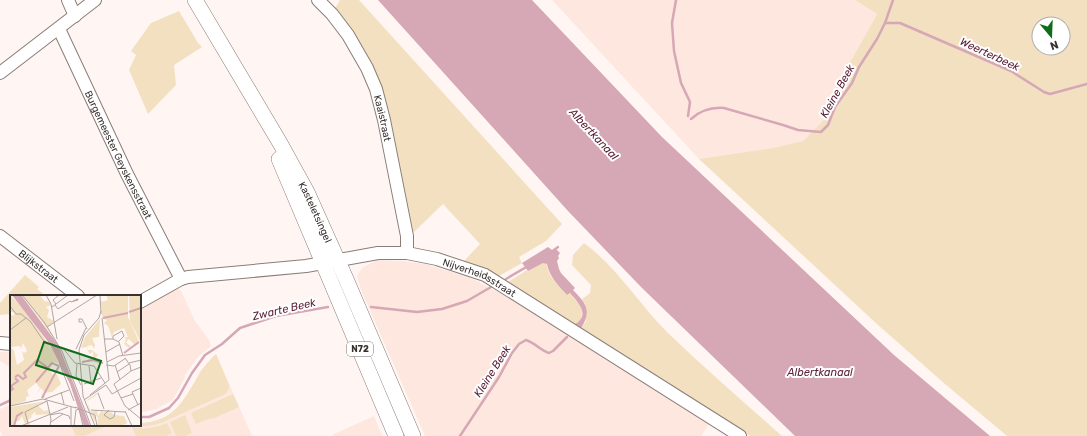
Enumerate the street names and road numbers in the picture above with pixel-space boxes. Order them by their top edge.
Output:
street label: Burgemeester Geyskensstraat [82,89,154,221]
street label: Kaaistraat [371,94,393,142]
street label: Kasteletsingel [295,180,334,245]
street label: Blijkstraat [16,248,61,286]
street label: Nijverheidsstraat [441,256,518,300]
road number: N72 [347,342,373,356]

